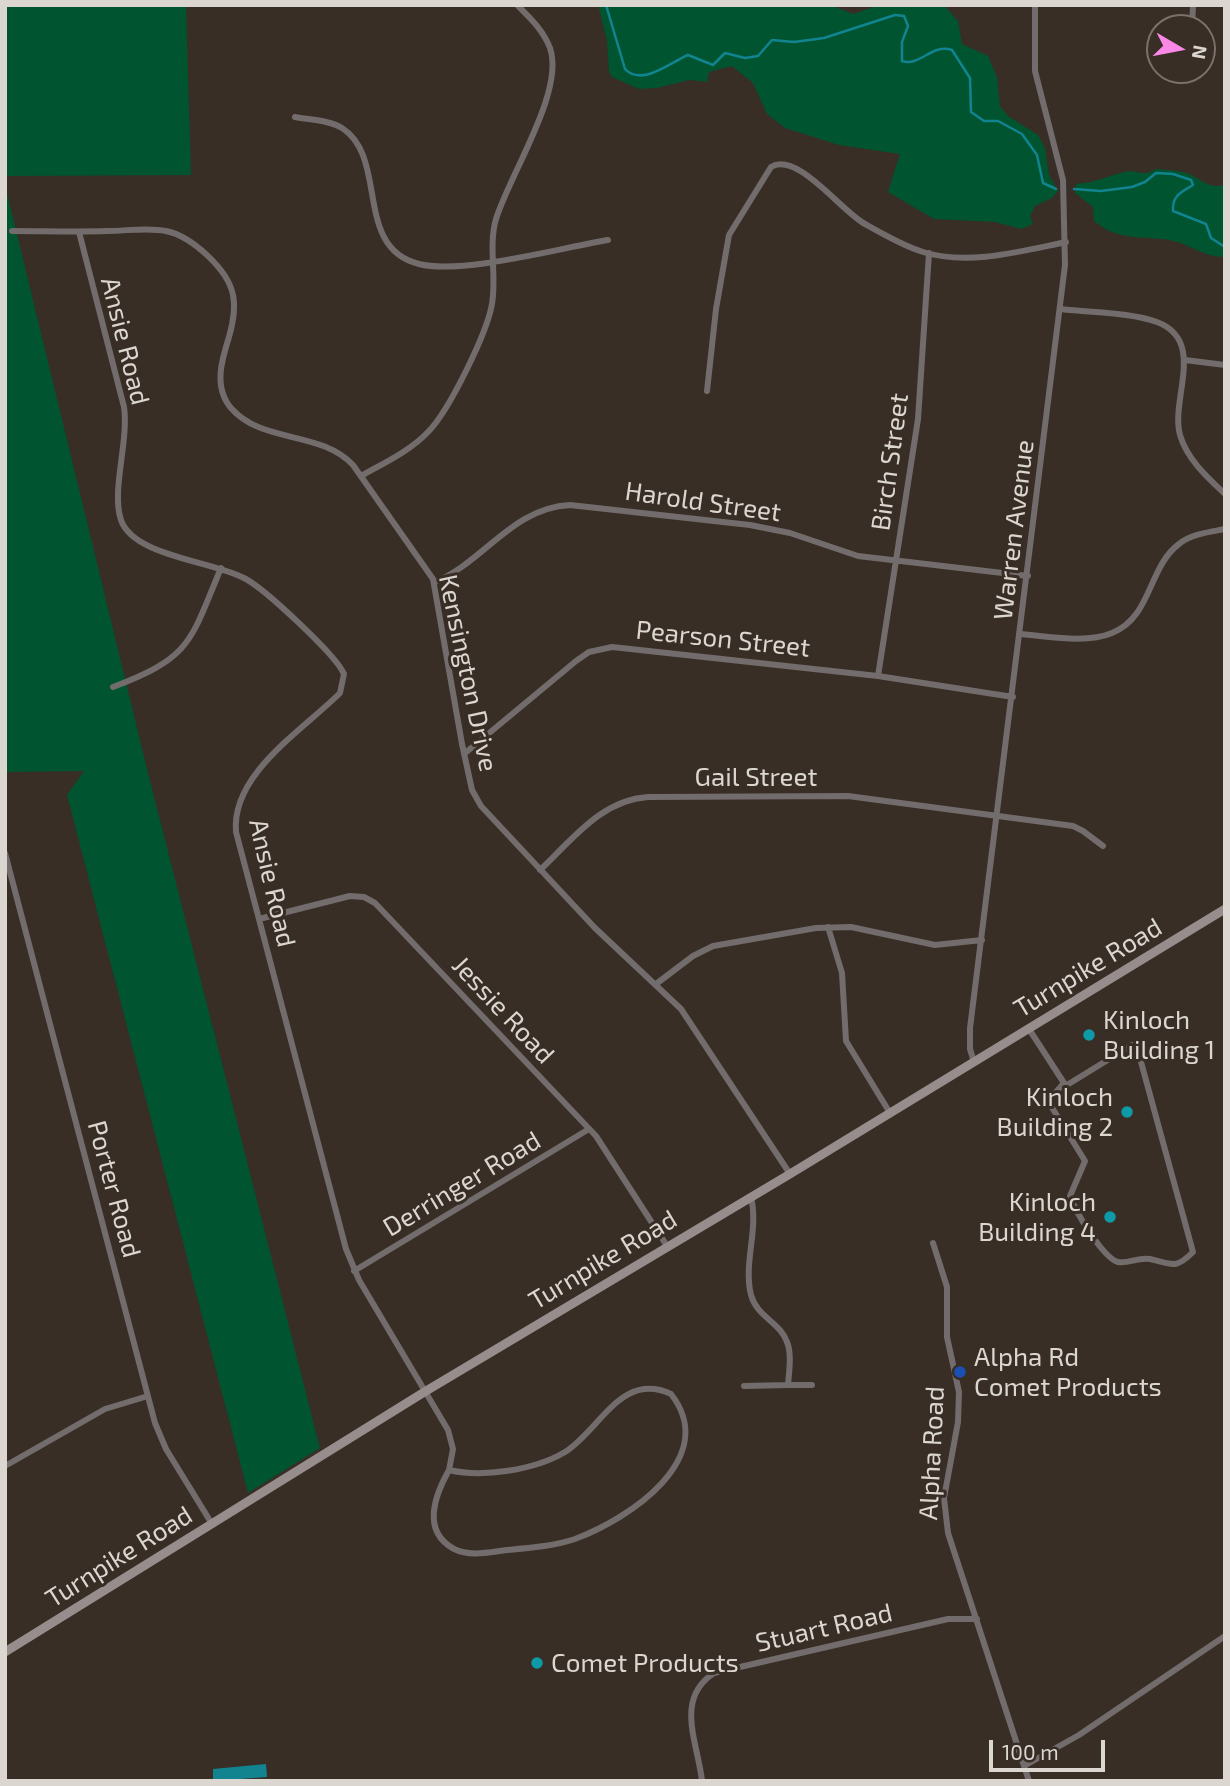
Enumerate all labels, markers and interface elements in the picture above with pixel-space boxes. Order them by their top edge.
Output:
north arrow [1146,14,1216,84]
text: N [1188,44,1213,61]
street label: Ansie Road [94,274,156,408]
street label: Birch Street [865,391,915,533]
street label: Warren Avenue [987,438,1041,622]
street label: Harold Street [623,476,783,528]
street label: Kensington Drive [432,572,504,774]
street label: Pearson Street [634,614,812,664]
street label: Gail Street [695,761,817,793]
street label: Ansie Road [242,816,302,950]
street label: Turnpike Road [1008,912,1168,1024]
street label: Jessie Road [445,950,561,1070]
place label: Kinloch Building 1 [1103,1004,1215,1066]
marker: Kinloch Building 1 [1081,1027,1097,1043]
place label: Kinloch Building 2 [997,1081,1113,1142]
marker: Kinloch Building 2 [1119,1104,1135,1120]
street label: Porter Road [81,1117,147,1261]
street label: Derringer Road [378,1125,546,1243]
place label: Kinloch Building 4 [978,1186,1096,1248]
street label: Turnpike Road [523,1204,683,1316]
marker: Kinloch Building 4 [1102,1209,1118,1225]
place label: Alpha Rd Comet Products [974,1341,1162,1402]
marker: Alpha Rd Comet Products [952,1364,968,1380]
street label: Alpha Road [913,1385,951,1521]
street label: Turnpike Road [40,1499,198,1615]
street label: Stuart Road [753,1597,895,1659]
place label: Comet Products [551,1647,739,1679]
marker: Comet Products [529,1655,545,1671]
scale bar [992,1726,1108,1770]
text: 100 m [1002,1739,1059,1764]

